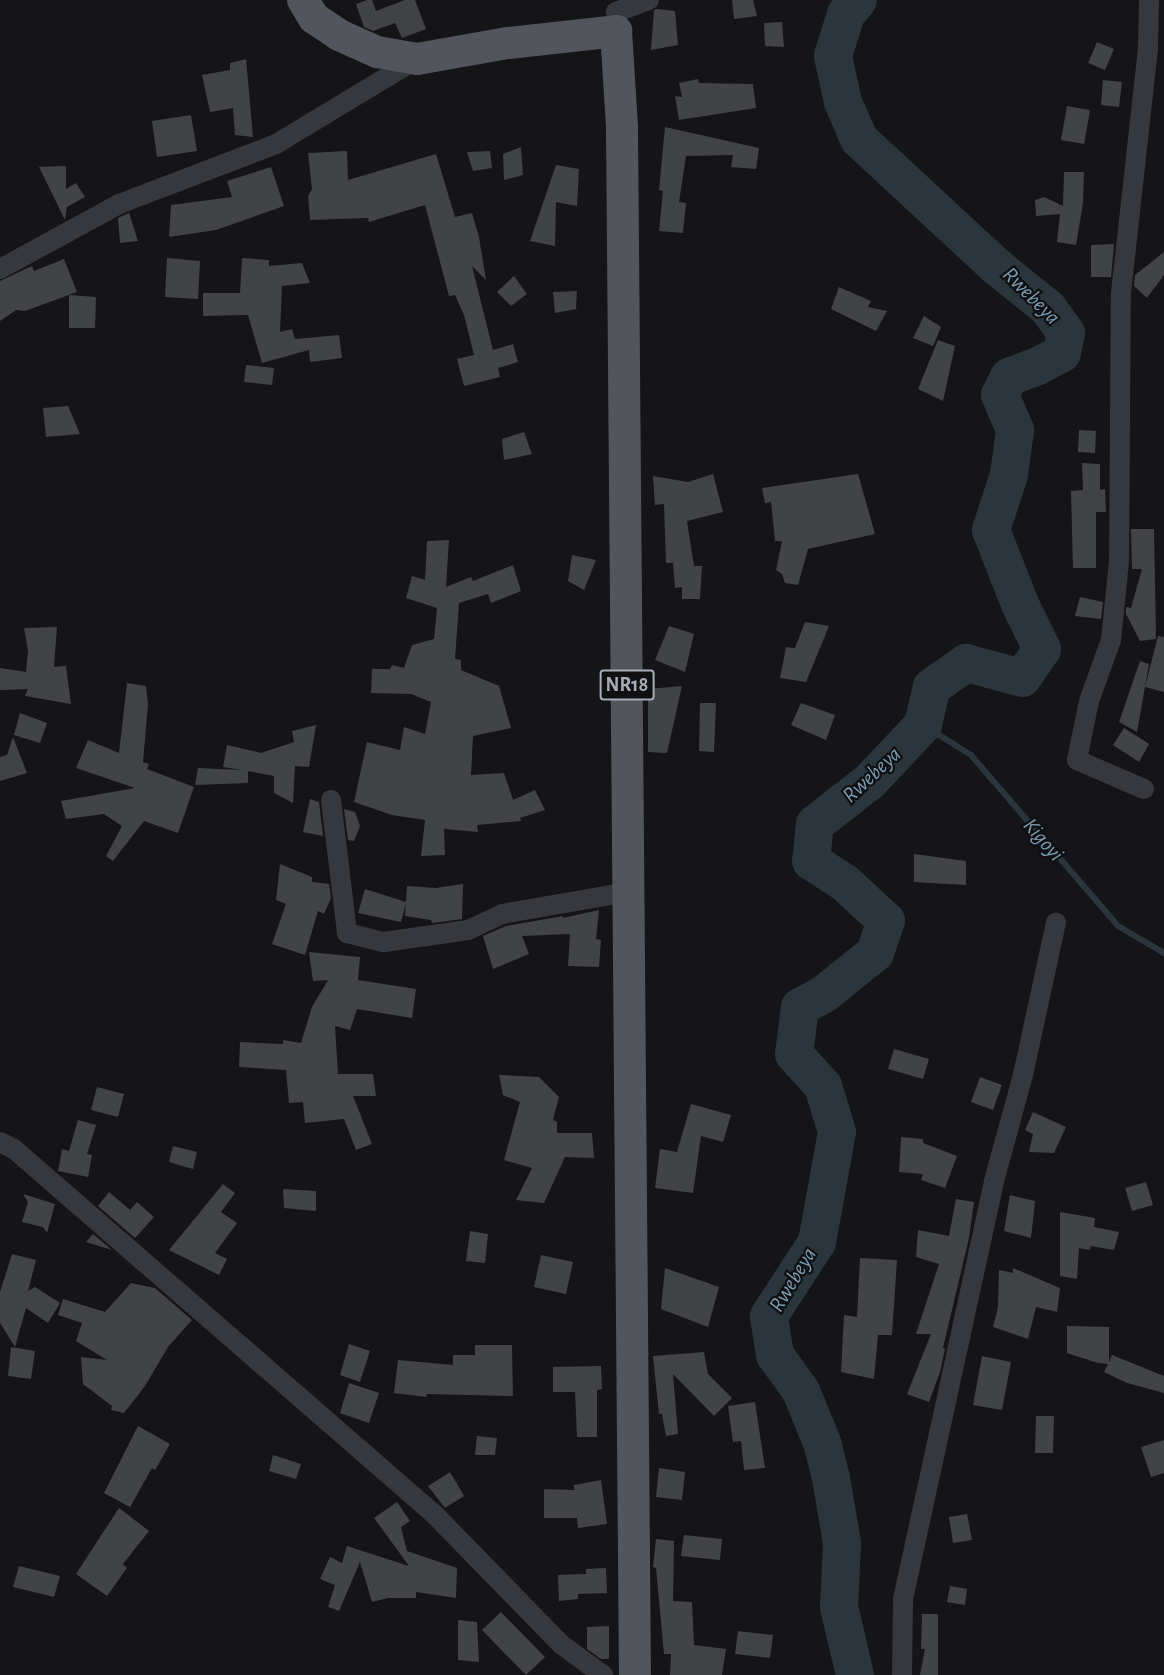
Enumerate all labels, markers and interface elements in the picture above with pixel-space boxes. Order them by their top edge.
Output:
water label: Rwebeya [997,262,1065,330]
road number: NR18 [598,668,656,702]
water label: Rwebeya [837,741,907,809]
water label: Kigoyi [1017,813,1069,867]
water label: Rwebeya [763,1243,823,1317]

